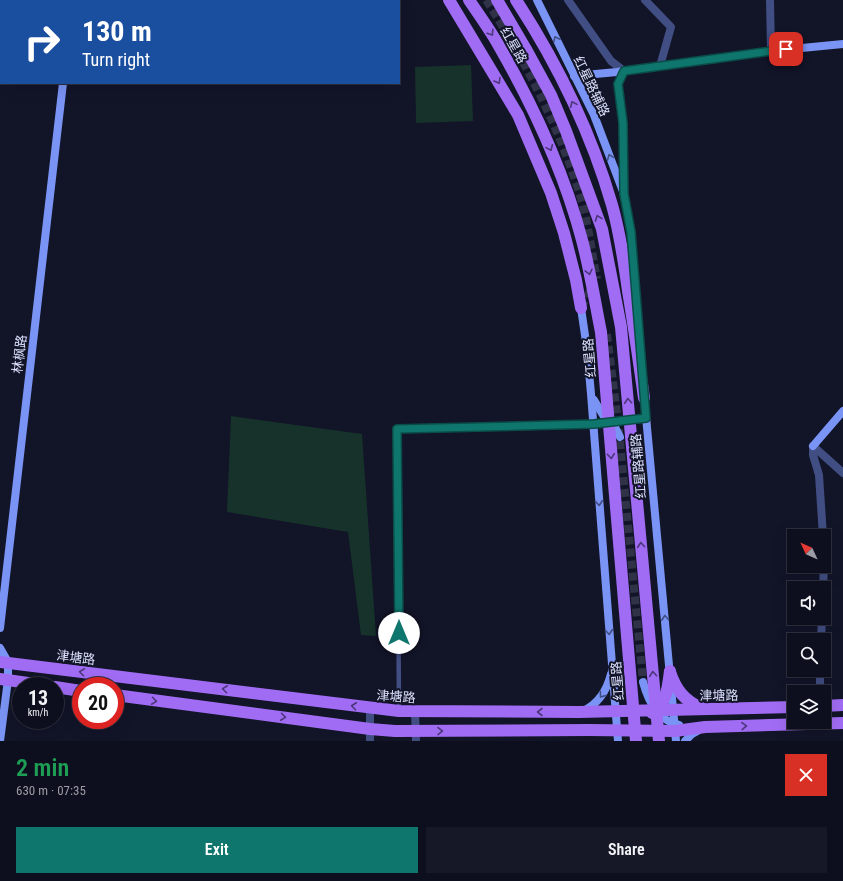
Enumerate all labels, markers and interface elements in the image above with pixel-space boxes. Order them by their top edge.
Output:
text: 130 m [82,15,152,48]
icon: right [16,16,68,68]
street label: 红星路 [497,25,530,66]
one-way arrow [486,29,493,36]
pin [769,32,803,66]
one-way arrow [553,35,561,43]
icon: arrive [775,38,797,60]
text: Turn right [82,49,150,70]
street label: 红星路辅路 [571,54,613,119]
one-way arrow [494,77,501,84]
one-way arrow [570,100,578,108]
one-way arrow [545,144,553,151]
one-way arrow [606,153,614,160]
one-way arrow [594,215,602,222]
one-way arrow [585,269,593,275]
street label: 林枫路 [10,334,29,374]
street label: 红星路 [580,338,599,378]
one-way arrow [624,398,633,404]
street label: 红星路辅路 [628,433,649,499]
one-way arrow [607,453,616,459]
one-way arrow [594,500,603,506]
north arrow [787,529,831,573]
map controls [787,529,831,729]
one-way arrow [637,542,646,548]
button: sound [787,581,831,625]
position arrow [378,612,420,654]
one-way arrow [660,615,669,621]
one-way arrow [605,629,614,635]
button: search [787,633,831,677]
street label: 津塘路 [56,648,96,667]
street label: 红星路 [608,661,627,701]
one-way arrow [79,668,85,677]
one-way arrow [648,671,657,677]
speed limit sign: 20 [72,677,124,729]
one-way arrow [222,685,228,694]
button: layers [787,685,831,729]
text: 13 [28,686,48,710]
street label: 津塘路 [376,688,416,705]
street label: 津塘路 [699,688,739,703]
one-way arrow [600,690,607,697]
one-way arrow [151,696,157,705]
one-way arrow [351,701,357,710]
text: km/h [28,707,48,718]
one-way arrow [537,708,543,716]
one-way arrow [279,712,286,721]
one-way arrow [741,722,747,730]
one-way arrow [437,727,443,735]
text: 2 min [16,754,69,782]
button: close [785,754,827,796]
text: 630 m · 07:35 [16,783,86,798]
button: Exit [16,827,418,873]
button: Share [426,827,827,873]

